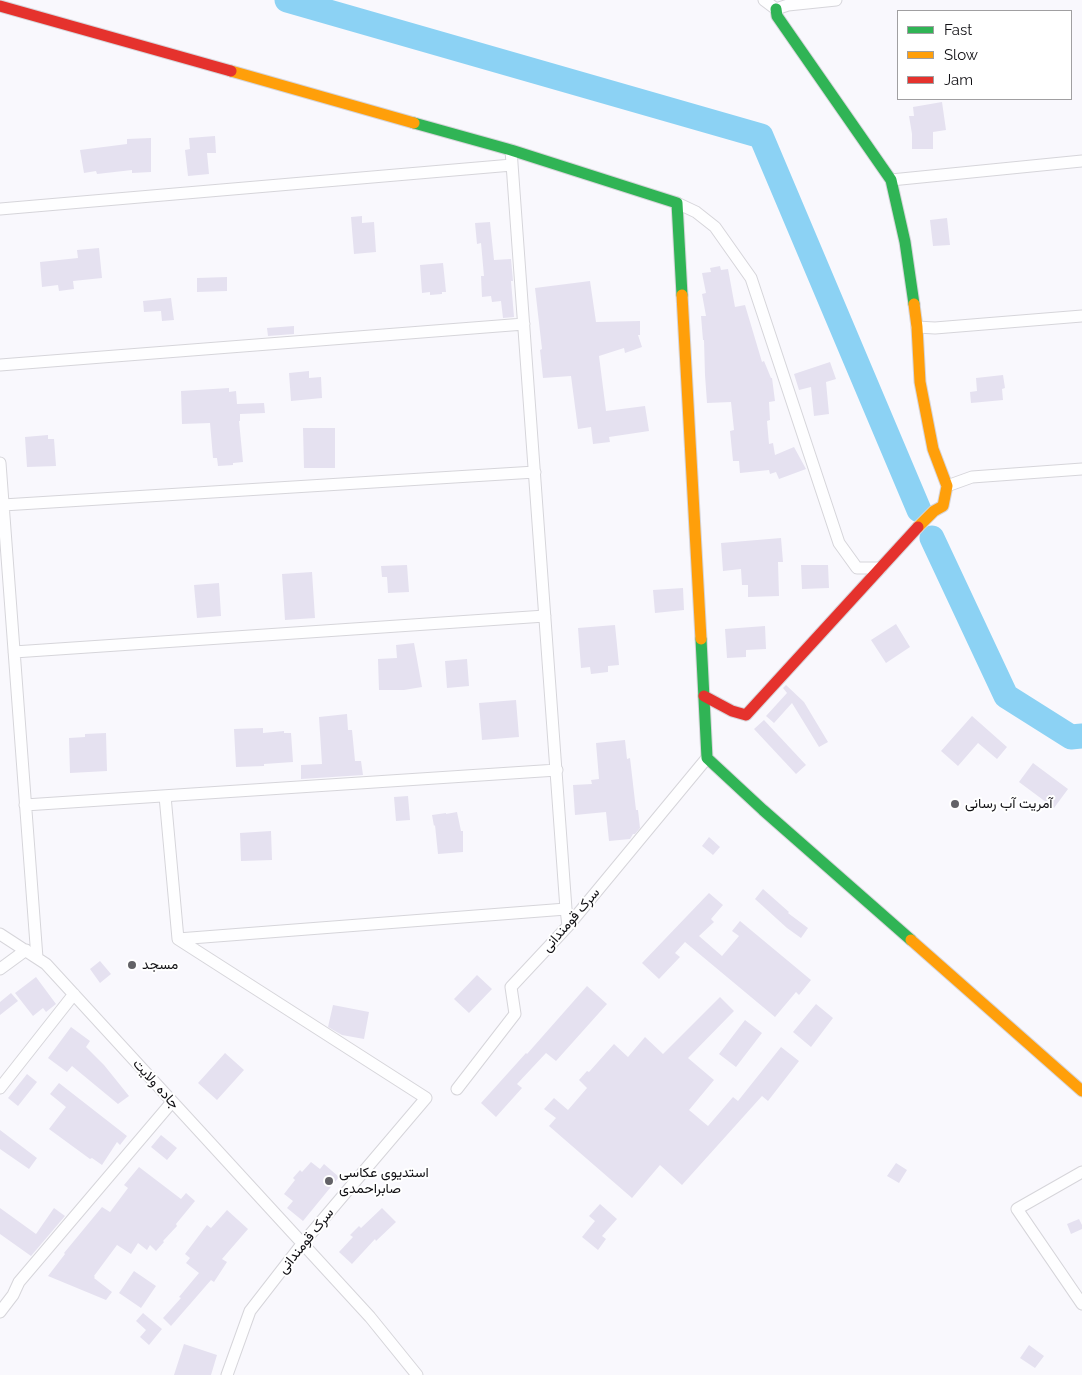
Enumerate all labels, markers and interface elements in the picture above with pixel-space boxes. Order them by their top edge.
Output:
legend [897,10,1072,100]
text: Fast [944,21,972,39]
text: Slow [944,46,978,64]
text: Jam [944,71,973,89]
place label: آمریت آب رسانی [965,796,1053,812]
marker: آمریت آب رسانی [949,798,961,810]
street label: سرک قومندانی [539,884,603,956]
place label: مسجد [142,957,178,973]
marker: مسجد [126,959,138,971]
street label: جاده ولایت [129,1056,183,1112]
place label: استدیوی عکاسی صابراحمدی [339,1165,429,1198]
marker: استدیوی عکاسی صابراحمدی [323,1175,335,1187]
street label: سرک قومندانی [274,1205,338,1277]

